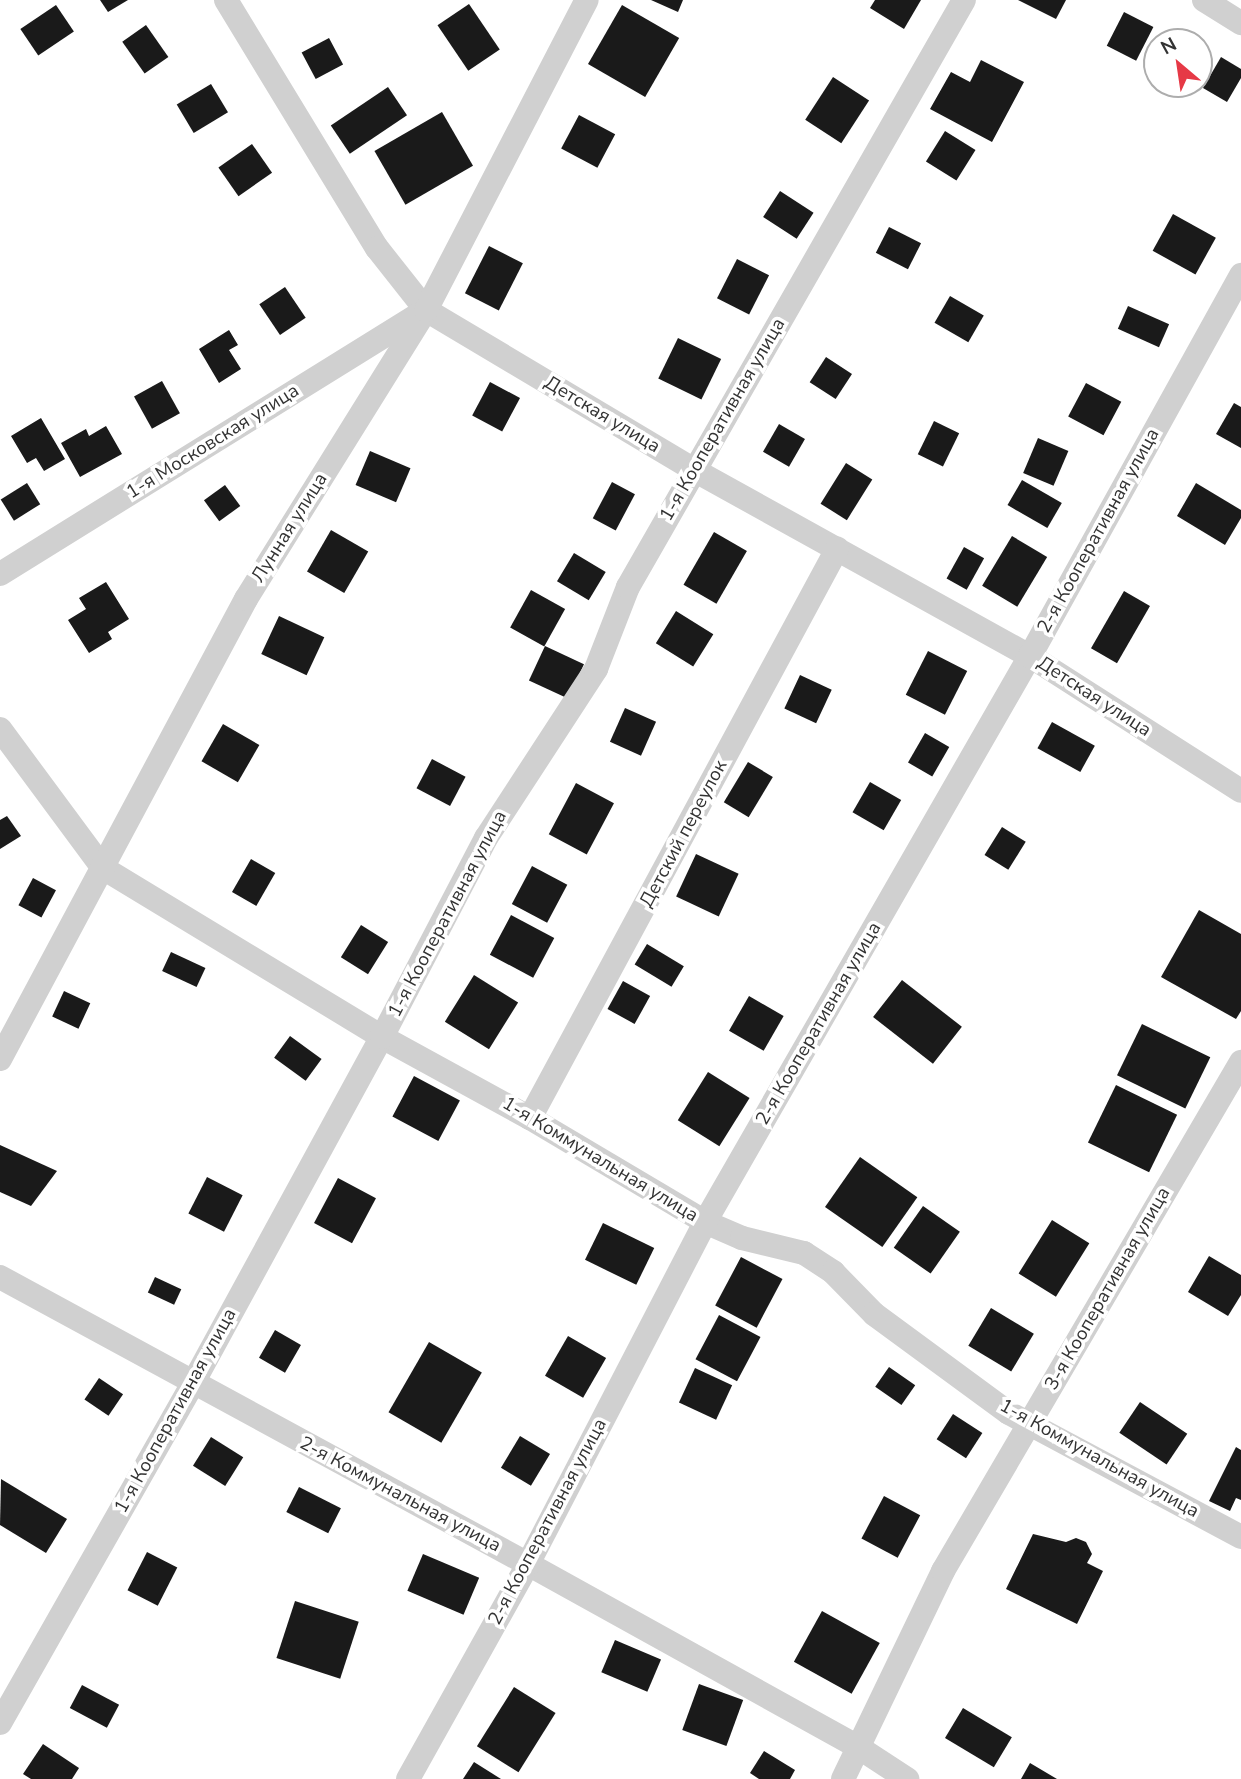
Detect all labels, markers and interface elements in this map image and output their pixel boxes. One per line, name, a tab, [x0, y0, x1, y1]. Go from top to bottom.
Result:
north arrow	[1143, 28, 1213, 98]
text: N	[1156, 32, 1181, 61]
street label: 1-я Кооперативная улица	[656, 314, 790, 526]
street label: Детская улица	[540, 372, 664, 458]
street label: 1-я Московская улица	[123, 380, 303, 504]
street label: 2-я Кооперативная улица	[1033, 425, 1165, 637]
street label: Лунная улица	[247, 469, 333, 587]
street label: Детская улица	[1033, 652, 1155, 742]
street label: Детский переулок	[636, 757, 732, 911]
street label: 1-я Кооперативная улица	[384, 807, 512, 1021]
street label: 2-я Кооперативная улица	[752, 918, 886, 1130]
street label: 1-я Коммунальная улица	[498, 1092, 702, 1228]
street label: 3-я Кооперативная улица	[1041, 1183, 1175, 1395]
street label: 1-я Кооперативная улица	[110, 1305, 242, 1517]
street label: 1-я Коммунальная улица	[995, 1395, 1203, 1523]
street label: 2-я Кооперативная улица	[484, 1415, 612, 1629]
street label: 2-я Коммунальная улица	[296, 1432, 504, 1558]

